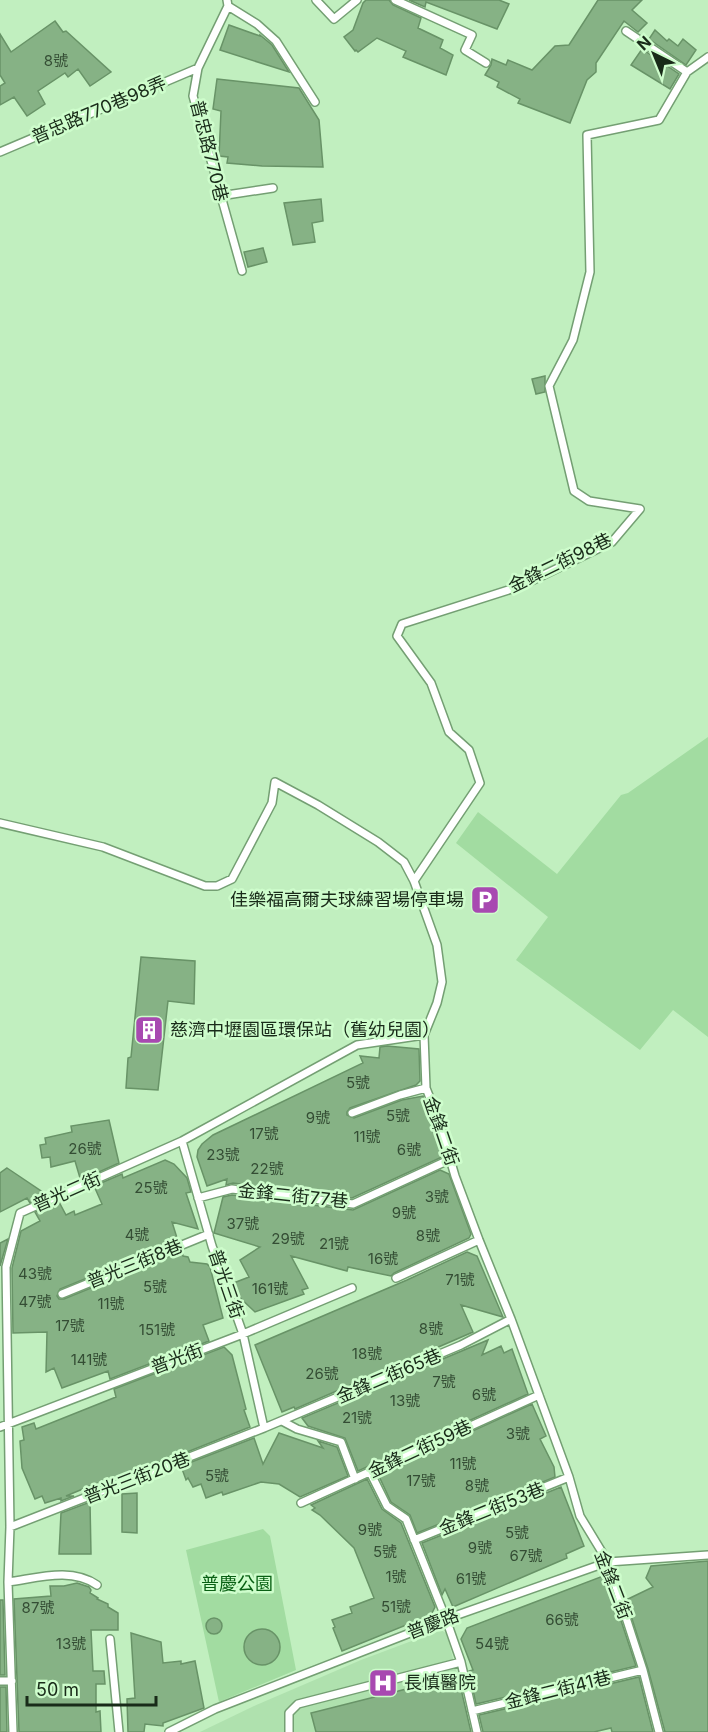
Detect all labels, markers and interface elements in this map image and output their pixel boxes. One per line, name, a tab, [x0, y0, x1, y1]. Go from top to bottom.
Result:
north arrow	[624, 24, 684, 84]
text: N	[632, 32, 655, 55]
house number: 8號	[44, 51, 68, 70]
street label: 普忠路770巷98弄	[28, 72, 169, 147]
street label: 普忠路770巷	[187, 98, 232, 204]
street label: 金鋒二街98巷	[505, 528, 615, 597]
parking icon: 佳樂福高爾夫球練習場停車場	[469, 884, 501, 916]
place label: 佳樂福高爾夫球練習場停車場	[230, 889, 464, 910]
building icon: 慈濟中壢園區環保站（舊幼兒園）	[133, 1014, 165, 1046]
place label: 慈濟中壢園區環保站（舊幼兒園）	[170, 1019, 440, 1040]
house number: 5號	[346, 1073, 370, 1092]
street label: 金鋒二街	[420, 1093, 463, 1168]
house number: 5號	[386, 1106, 410, 1125]
house number: 9號	[306, 1108, 330, 1127]
house number: 17號	[249, 1124, 279, 1143]
house number: 11號	[353, 1127, 381, 1146]
house number: 26號	[68, 1139, 102, 1158]
house number: 6號	[397, 1140, 421, 1159]
house number: 23號	[206, 1145, 240, 1164]
house number: 22號	[250, 1159, 284, 1178]
street label: 普光二街	[30, 1167, 104, 1216]
house number: 25號	[134, 1178, 168, 1197]
street label: 金鋒二街77巷	[237, 1179, 349, 1212]
house number: 3號	[425, 1187, 449, 1206]
house number: 9號	[392, 1203, 416, 1222]
house number: 37號	[227, 1214, 259, 1233]
house number: 4號	[125, 1225, 149, 1244]
house number: 8號	[416, 1226, 440, 1245]
house number: 29號	[271, 1229, 305, 1248]
house number: 21號	[319, 1234, 349, 1253]
street label: 普光三街8巷	[84, 1235, 186, 1292]
street label: 普光三街	[205, 1246, 248, 1321]
house number: 16號	[368, 1249, 398, 1268]
house number: 43號	[18, 1264, 52, 1283]
house number: 71號	[445, 1270, 475, 1289]
house number: 5號	[143, 1277, 167, 1296]
house number: 161號	[252, 1279, 288, 1298]
house number: 47號	[18, 1292, 52, 1311]
house number: 11號	[97, 1294, 125, 1313]
house number: 17號	[55, 1316, 85, 1335]
house number: 8號	[419, 1319, 443, 1338]
house number: 151號	[139, 1320, 175, 1339]
street label: 普光街	[148, 1339, 206, 1378]
street label: 金鋒二街65巷	[333, 1344, 445, 1407]
house number: 18號	[352, 1344, 382, 1363]
house number: 141號	[71, 1350, 107, 1369]
house number: 26號	[305, 1364, 339, 1383]
house number: 7號	[432, 1372, 456, 1391]
house number: 6號	[472, 1385, 496, 1404]
house number: 13號	[390, 1391, 420, 1410]
house number: 21號	[342, 1408, 372, 1427]
street label: 金鋒二街59巷	[365, 1415, 475, 1482]
house number: 3號	[506, 1424, 530, 1443]
street label: 普光三街20巷	[81, 1448, 193, 1507]
house number: 11號	[449, 1454, 477, 1473]
house number: 5號	[205, 1466, 229, 1485]
house number: 17號	[406, 1471, 436, 1490]
house number: 8號	[465, 1476, 489, 1495]
street label: 金鋒二街53巷	[436, 1478, 548, 1539]
house number: 9號	[358, 1520, 382, 1539]
house number: 5號	[505, 1523, 529, 1542]
house number: 9號	[468, 1538, 492, 1557]
house number: 5號	[373, 1542, 397, 1561]
house number: 67號	[510, 1546, 542, 1565]
street label: 金鋒二街	[591, 1547, 636, 1622]
house number: 1號	[385, 1567, 407, 1586]
house number: 61號	[456, 1569, 486, 1588]
park label: 普慶公園	[201, 1573, 273, 1594]
house number: 51號	[381, 1597, 411, 1616]
house number: 87號	[22, 1598, 54, 1617]
street label: 普慶路	[404, 1604, 462, 1643]
house number: 66號	[545, 1610, 579, 1629]
house number: 13號	[56, 1634, 86, 1653]
house number: 54號	[475, 1634, 509, 1653]
street label: 金鋒二街41巷	[503, 1666, 613, 1713]
hospital icon: 長慎醫院	[367, 1667, 399, 1699]
scale bar	[27, 1669, 156, 1707]
place label: 長慎醫院	[404, 1672, 476, 1693]
text: 50 m	[36, 1679, 79, 1700]

